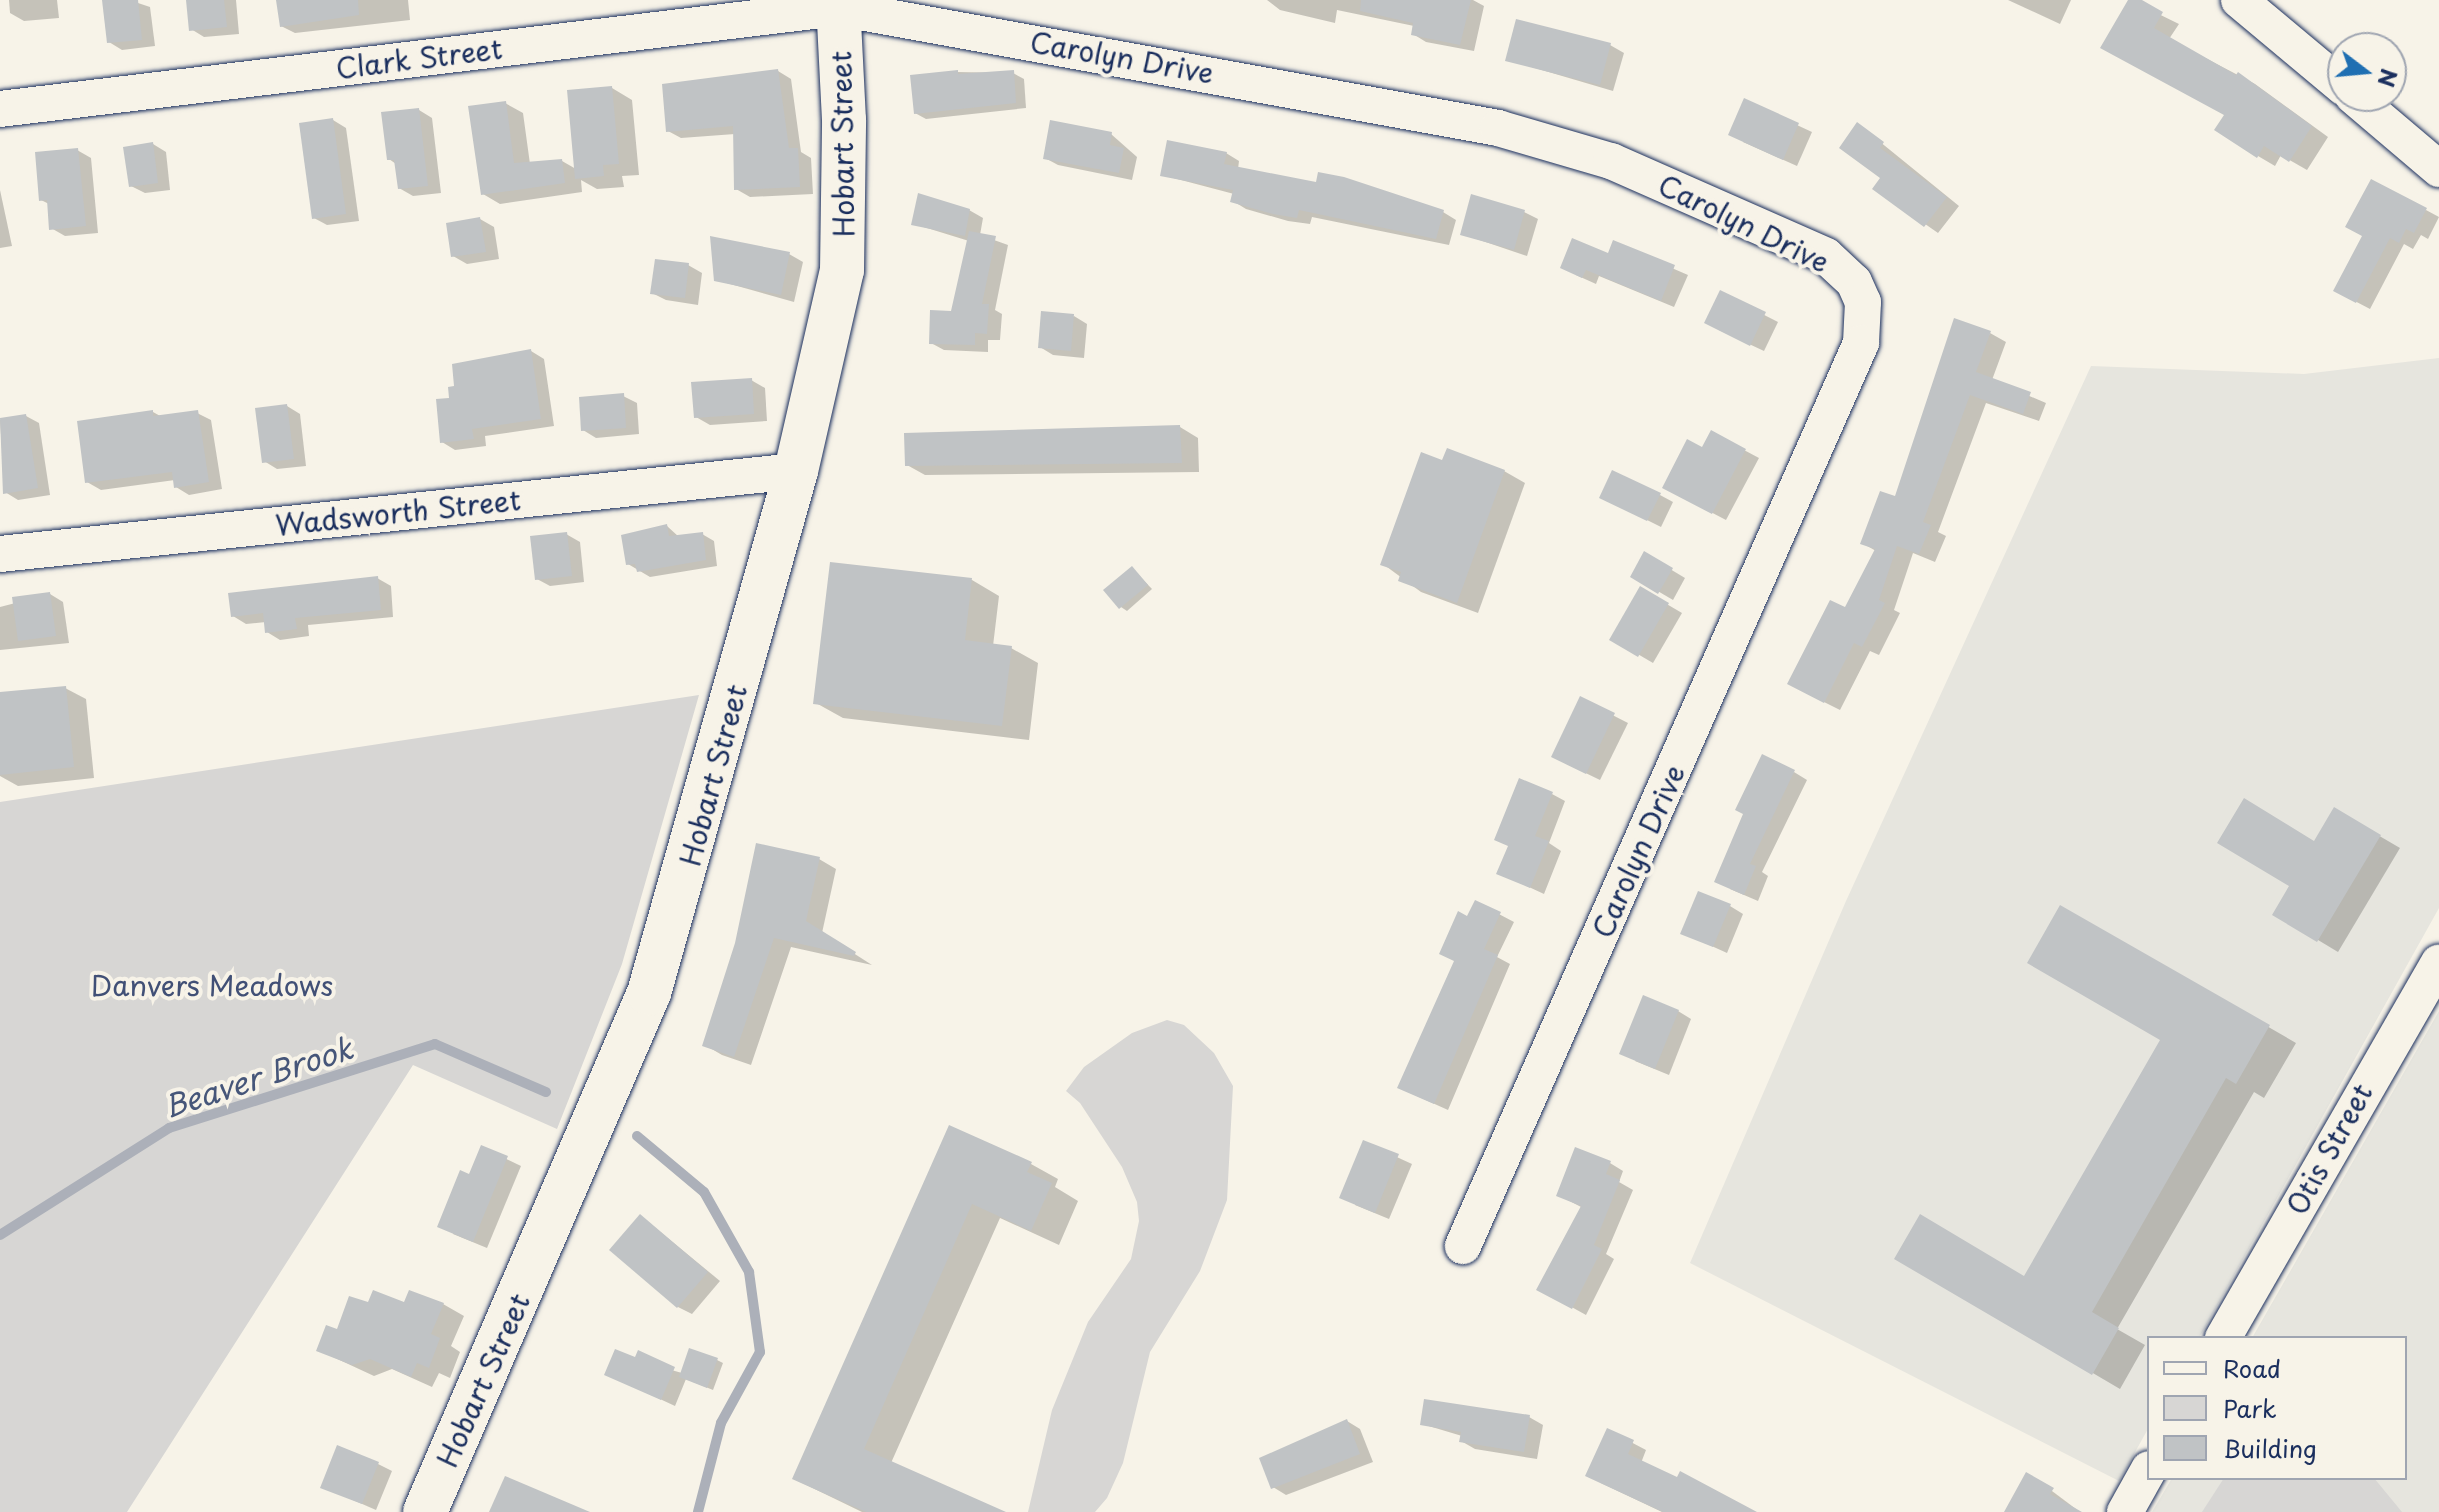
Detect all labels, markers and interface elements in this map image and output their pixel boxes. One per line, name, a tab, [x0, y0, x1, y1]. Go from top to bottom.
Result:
street label: Carolyn Drive	[1027, 24, 1217, 90]
street label: Clark Street	[334, 31, 504, 85]
north arrow	[2327, 32, 2407, 112]
street label: Hobart Street	[824, 50, 860, 238]
text: N	[2370, 65, 2407, 91]
street label: Carolyn Drive	[1653, 167, 1835, 279]
street label: Wadsworth Street	[273, 482, 523, 542]
street label: Hobart Street	[673, 680, 753, 870]
street label: Carolyn Drive	[1585, 759, 1691, 943]
park label: Danvers Meadows	[90, 968, 334, 1002]
water label: Beaver Brook	[159, 1030, 357, 1124]
street label: Otis Street	[2279, 1077, 2379, 1221]
street label: Hobart Street	[430, 1288, 536, 1472]
legend	[2147, 1336, 2407, 1480]
text: Road	[2223, 1350, 2281, 1386]
text: Park	[2223, 1390, 2277, 1426]
text: Building	[2223, 1430, 2317, 1466]

